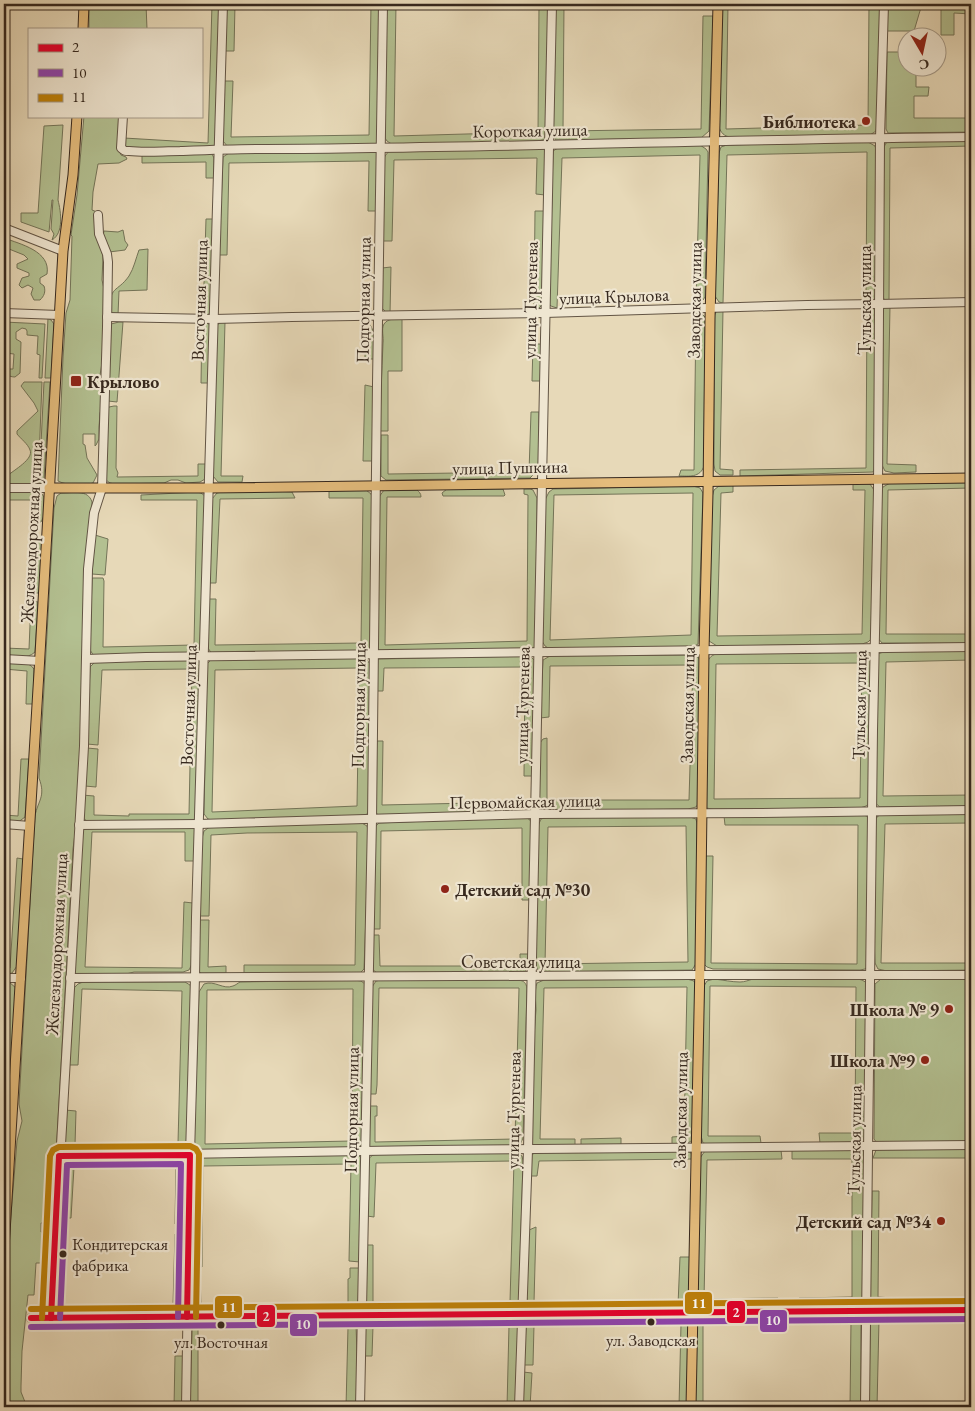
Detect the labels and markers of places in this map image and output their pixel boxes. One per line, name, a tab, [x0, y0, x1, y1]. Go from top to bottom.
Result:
place label: Библиотека	[763, 110, 856, 133]
marker: Библиотека	[860, 115, 872, 127]
place label: Крылово	[87, 370, 159, 393]
marker: Крылово	[69, 374, 83, 388]
place label: Детский сад №30	[455, 878, 591, 901]
marker: Детский сад №30	[439, 883, 451, 895]
place label: Школа № 9	[850, 998, 939, 1021]
marker: Школа № 9	[943, 1003, 955, 1015]
place label: Школа №9	[830, 1049, 915, 1072]
marker: Школа №9	[919, 1054, 931, 1066]
place label: Детский сад №34	[796, 1210, 931, 1233]
marker: Детский сад №34	[935, 1215, 947, 1227]
place label: Кондитерская фабрика	[72, 1233, 169, 1276]
marker: Кондитерская фабрика	[58, 1249, 68, 1259]
marker: ул. Заводская	[646, 1317, 656, 1327]
marker: ул. Восточная	[216, 1320, 226, 1330]
place label: ул. Заводская	[606, 1329, 696, 1351]
place label: ул. Восточная	[174, 1331, 268, 1353]

